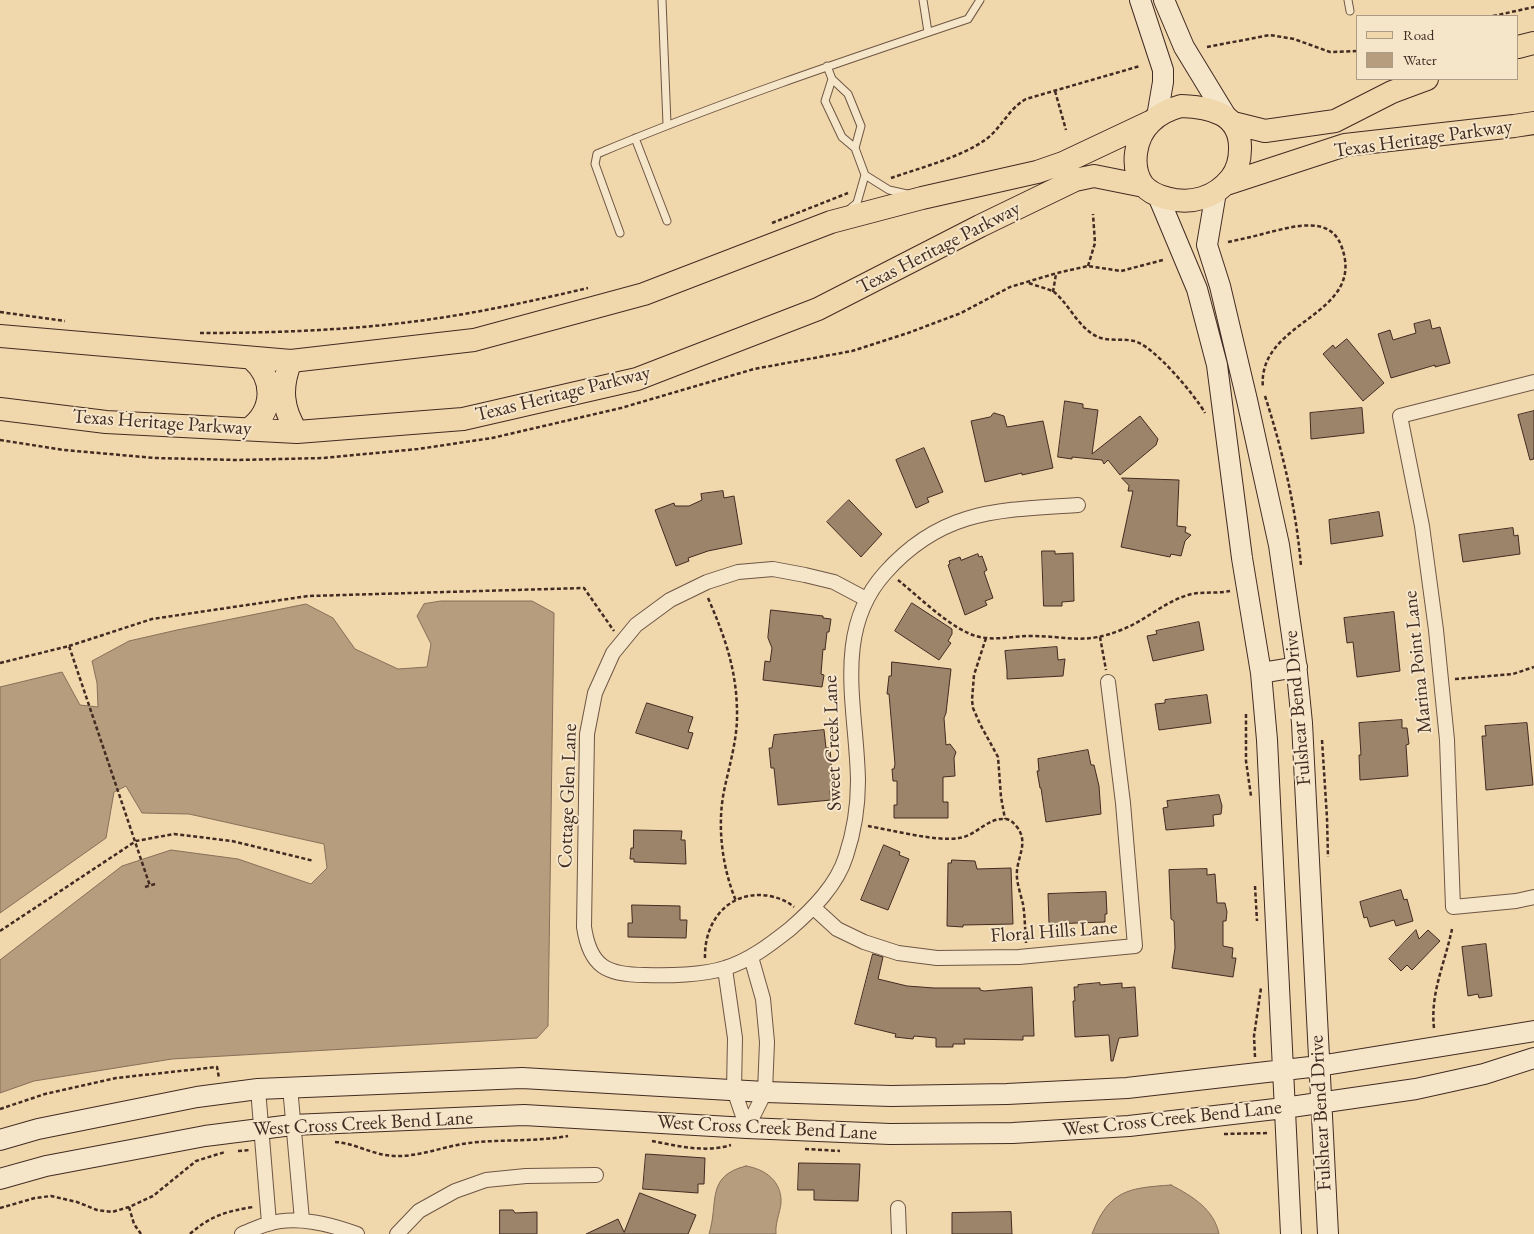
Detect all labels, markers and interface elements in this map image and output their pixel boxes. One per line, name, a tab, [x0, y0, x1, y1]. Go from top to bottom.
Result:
legend	[1356, 15, 1519, 80]
text: Road	[1403, 25, 1434, 44]
text: Water	[1403, 50, 1437, 69]
street label: Texas Heritage Parkway	[1332, 115, 1514, 163]
street label: Texas Heritage Parkway	[853, 196, 1025, 300]
street label: Texas Heritage Parkway	[473, 361, 653, 427]
street label: Texas Heritage Parkway	[71, 405, 253, 441]
street label: Marina Point Lane	[1399, 589, 1437, 735]
street label: Fulshear Bend Drive	[1279, 629, 1317, 787]
street label: Sweet Creek Lane	[819, 675, 847, 811]
street label: Cottage Glen Lane	[553, 723, 583, 869]
street label: Floral Hills Lane	[990, 916, 1118, 948]
street label: Fulshear Bend Drive	[1305, 1035, 1337, 1191]
street label: West Cross Creek Bend Lane	[1061, 1096, 1283, 1142]
street label: West Cross Creek Bend Lane	[252, 1106, 474, 1142]
street label: West Cross Creek Bend Lane	[656, 1110, 878, 1146]

